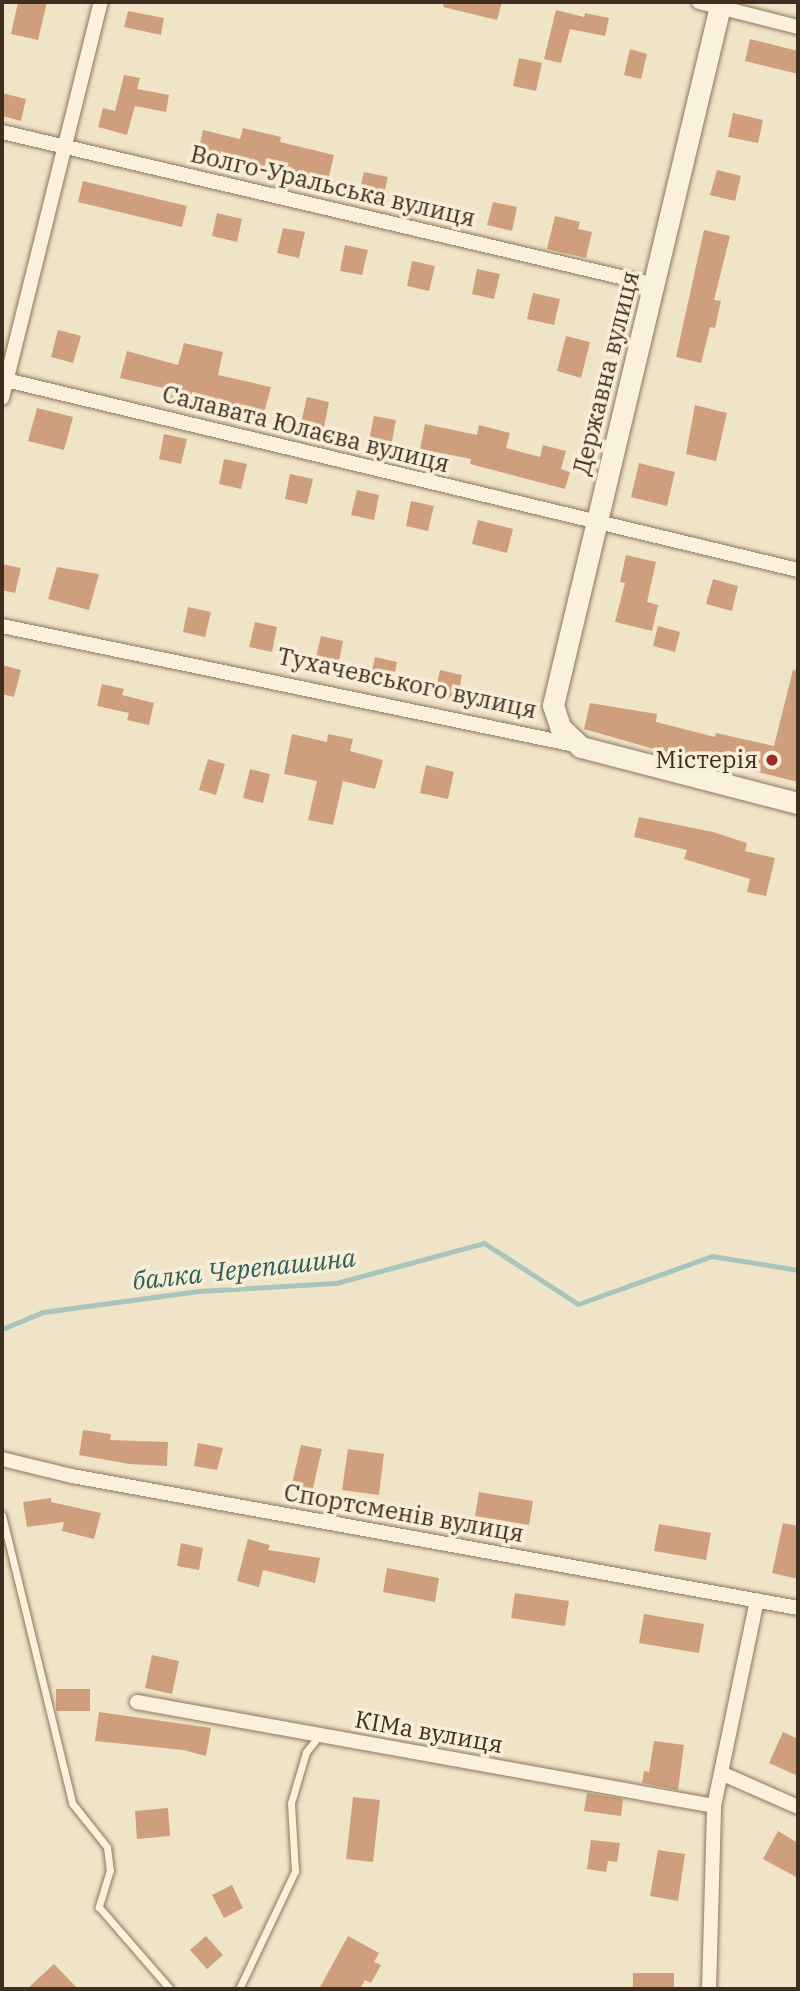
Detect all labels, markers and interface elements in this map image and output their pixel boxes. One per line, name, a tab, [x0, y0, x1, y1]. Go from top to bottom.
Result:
street label: Волго-Уральська вулиця	[188, 139, 478, 233]
street label: Державна вулиця	[567, 268, 645, 478]
street label: Салавата Юлаєва вулиця	[159, 379, 453, 479]
street label: Тухачевського вулиця	[275, 641, 539, 725]
place label: Містерія	[656, 746, 758, 774]
marker: Містерія	[764, 752, 780, 768]
water label: балка Черепашина	[131, 1242, 357, 1296]
street label: Спортсменів вулиця	[282, 1478, 526, 1548]
street label: КІМа вулиця	[353, 1705, 505, 1759]

